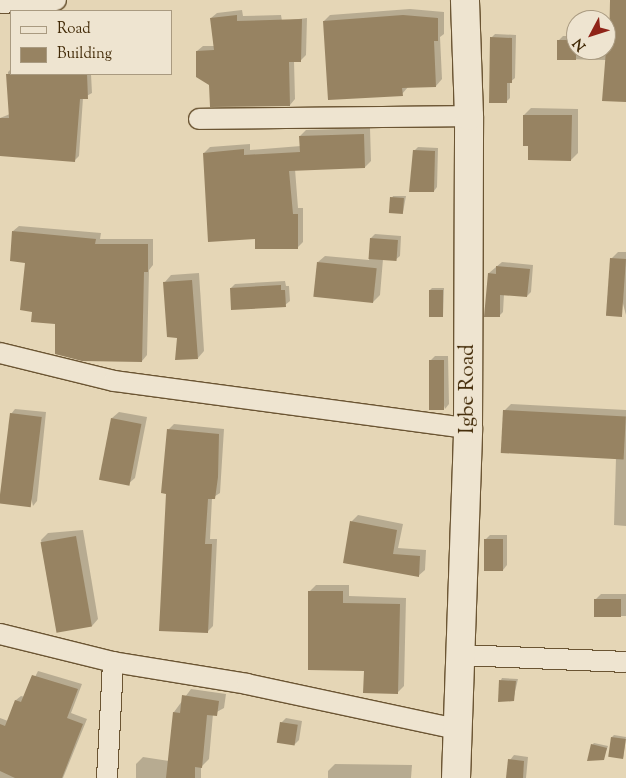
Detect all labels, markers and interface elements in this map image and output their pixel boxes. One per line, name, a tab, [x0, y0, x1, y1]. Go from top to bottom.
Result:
legend	[10, 10, 172, 75]
north arrow	[566, 10, 616, 60]
text: Road	[57, 19, 91, 40]
text: N	[569, 33, 592, 55]
text: Building	[57, 44, 112, 65]
street label: Igbe Road	[455, 344, 481, 434]

